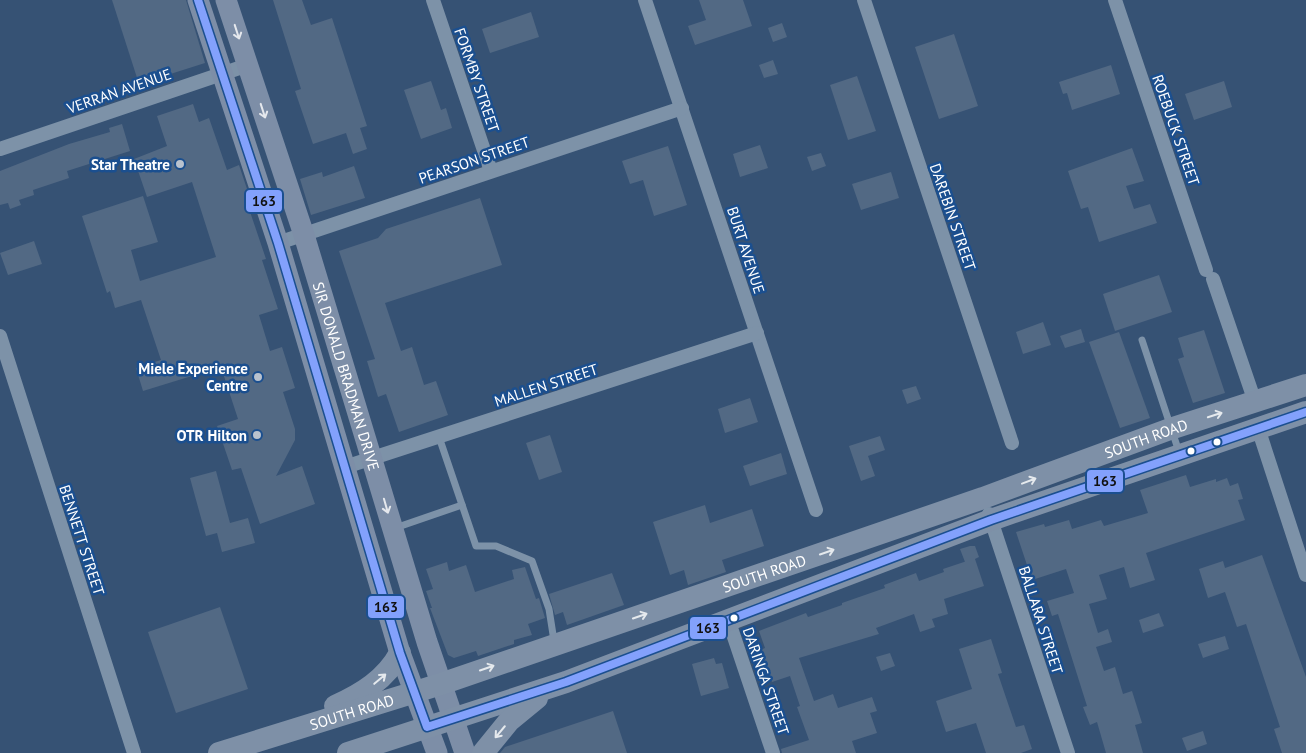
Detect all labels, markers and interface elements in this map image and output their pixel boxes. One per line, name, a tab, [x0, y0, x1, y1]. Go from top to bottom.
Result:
one-way arrow	[233, 24, 242, 40]
street label: FORMBY STREET	[450, 25, 504, 135]
street label: VERRAN AVENUE	[63, 64, 174, 118]
street label: ROEBUCK STREET	[1148, 72, 1204, 189]
one-way arrow	[259, 103, 268, 118]
street label: PEARSON STREET	[416, 132, 533, 188]
place label: Star Theatre	[91, 155, 170, 174]
marker: Star Theatre	[174, 158, 186, 170]
street label: DAREBIN STREET	[926, 161, 980, 274]
line badge: 163	[245, 189, 283, 213]
text: 163	[252, 192, 276, 210]
street label: BURT AVENUE	[723, 204, 769, 296]
street label: SIR DONALD BRADMAN DRIVE	[309, 279, 384, 473]
place label: Miele Experience Centre	[138, 359, 248, 395]
street label: MALLEN STREET	[492, 359, 601, 411]
marker: Miele Experience Centre	[252, 371, 264, 383]
one-way arrow	[1207, 410, 1222, 419]
street label: SOUTH ROAD	[1102, 414, 1190, 462]
place label: OTR Hilton	[177, 426, 247, 445]
marker: OTR Hilton	[251, 429, 263, 441]
unlabelled marker	[1212, 437, 1222, 447]
unlabelled marker	[1186, 446, 1196, 456]
line badge: 163	[1086, 469, 1124, 493]
text: 163	[1093, 472, 1117, 490]
one-way arrow	[1021, 475, 1036, 485]
street label: BENNETT STREET	[55, 482, 109, 598]
one-way arrow	[381, 498, 391, 514]
one-way arrow	[819, 546, 835, 556]
street label: SOUTH ROAD	[720, 550, 808, 596]
street label: BALLARA STREET	[1015, 564, 1068, 677]
line badge: 163	[367, 595, 405, 619]
text: 163	[374, 598, 398, 616]
one-way arrow	[632, 610, 648, 620]
unlabelled marker	[729, 613, 739, 623]
line badge: 163	[689, 616, 727, 640]
text: 163	[696, 619, 720, 637]
street label: DARINGA STREET	[739, 625, 794, 738]
one-way arrow	[478, 663, 494, 673]
one-way arrow	[373, 673, 386, 684]
street label: SOUTH ROAD	[307, 690, 396, 734]
one-way arrow	[494, 725, 505, 738]

